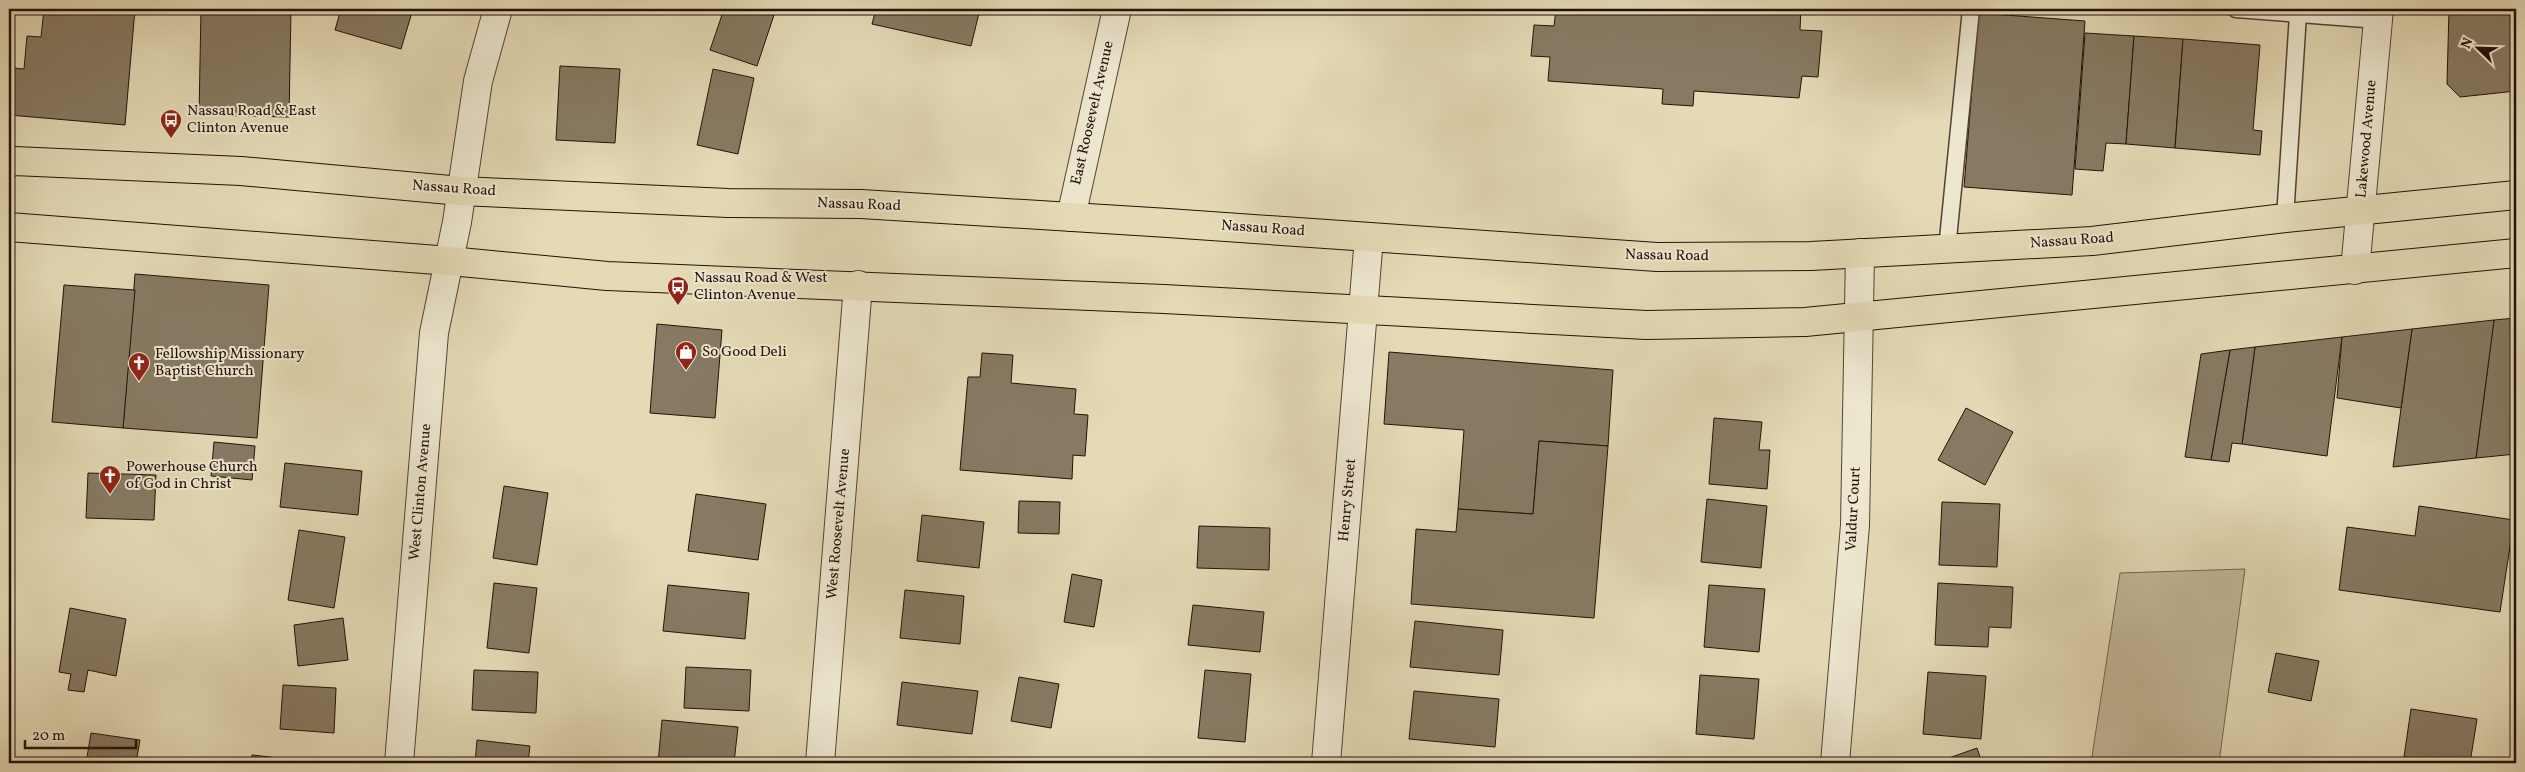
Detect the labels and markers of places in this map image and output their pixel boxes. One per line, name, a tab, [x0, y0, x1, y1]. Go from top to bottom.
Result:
place label: Nassau Road & East Clinton Avenue	[187, 101, 317, 139]
bus stop icon: Nassau Road & East Clinton Avenue	[159, 108, 183, 139]
place label: Nassau Road & West Clinton Avenue	[694, 268, 828, 306]
bus stop icon: Nassau Road & West Clinton Avenue	[666, 275, 690, 306]
shop icon: So Good Deli	[674, 340, 698, 371]
place label: So Good Deli	[702, 342, 787, 363]
place label: Fellowship Missionary Baptist Church	[155, 344, 304, 382]
church icon: Fellowship Missionary Baptist Church	[127, 351, 151, 382]
place label: Powerhouse Church of God in Christ	[126, 457, 258, 495]
church icon: Powerhouse Church of God in Christ	[98, 464, 122, 495]

